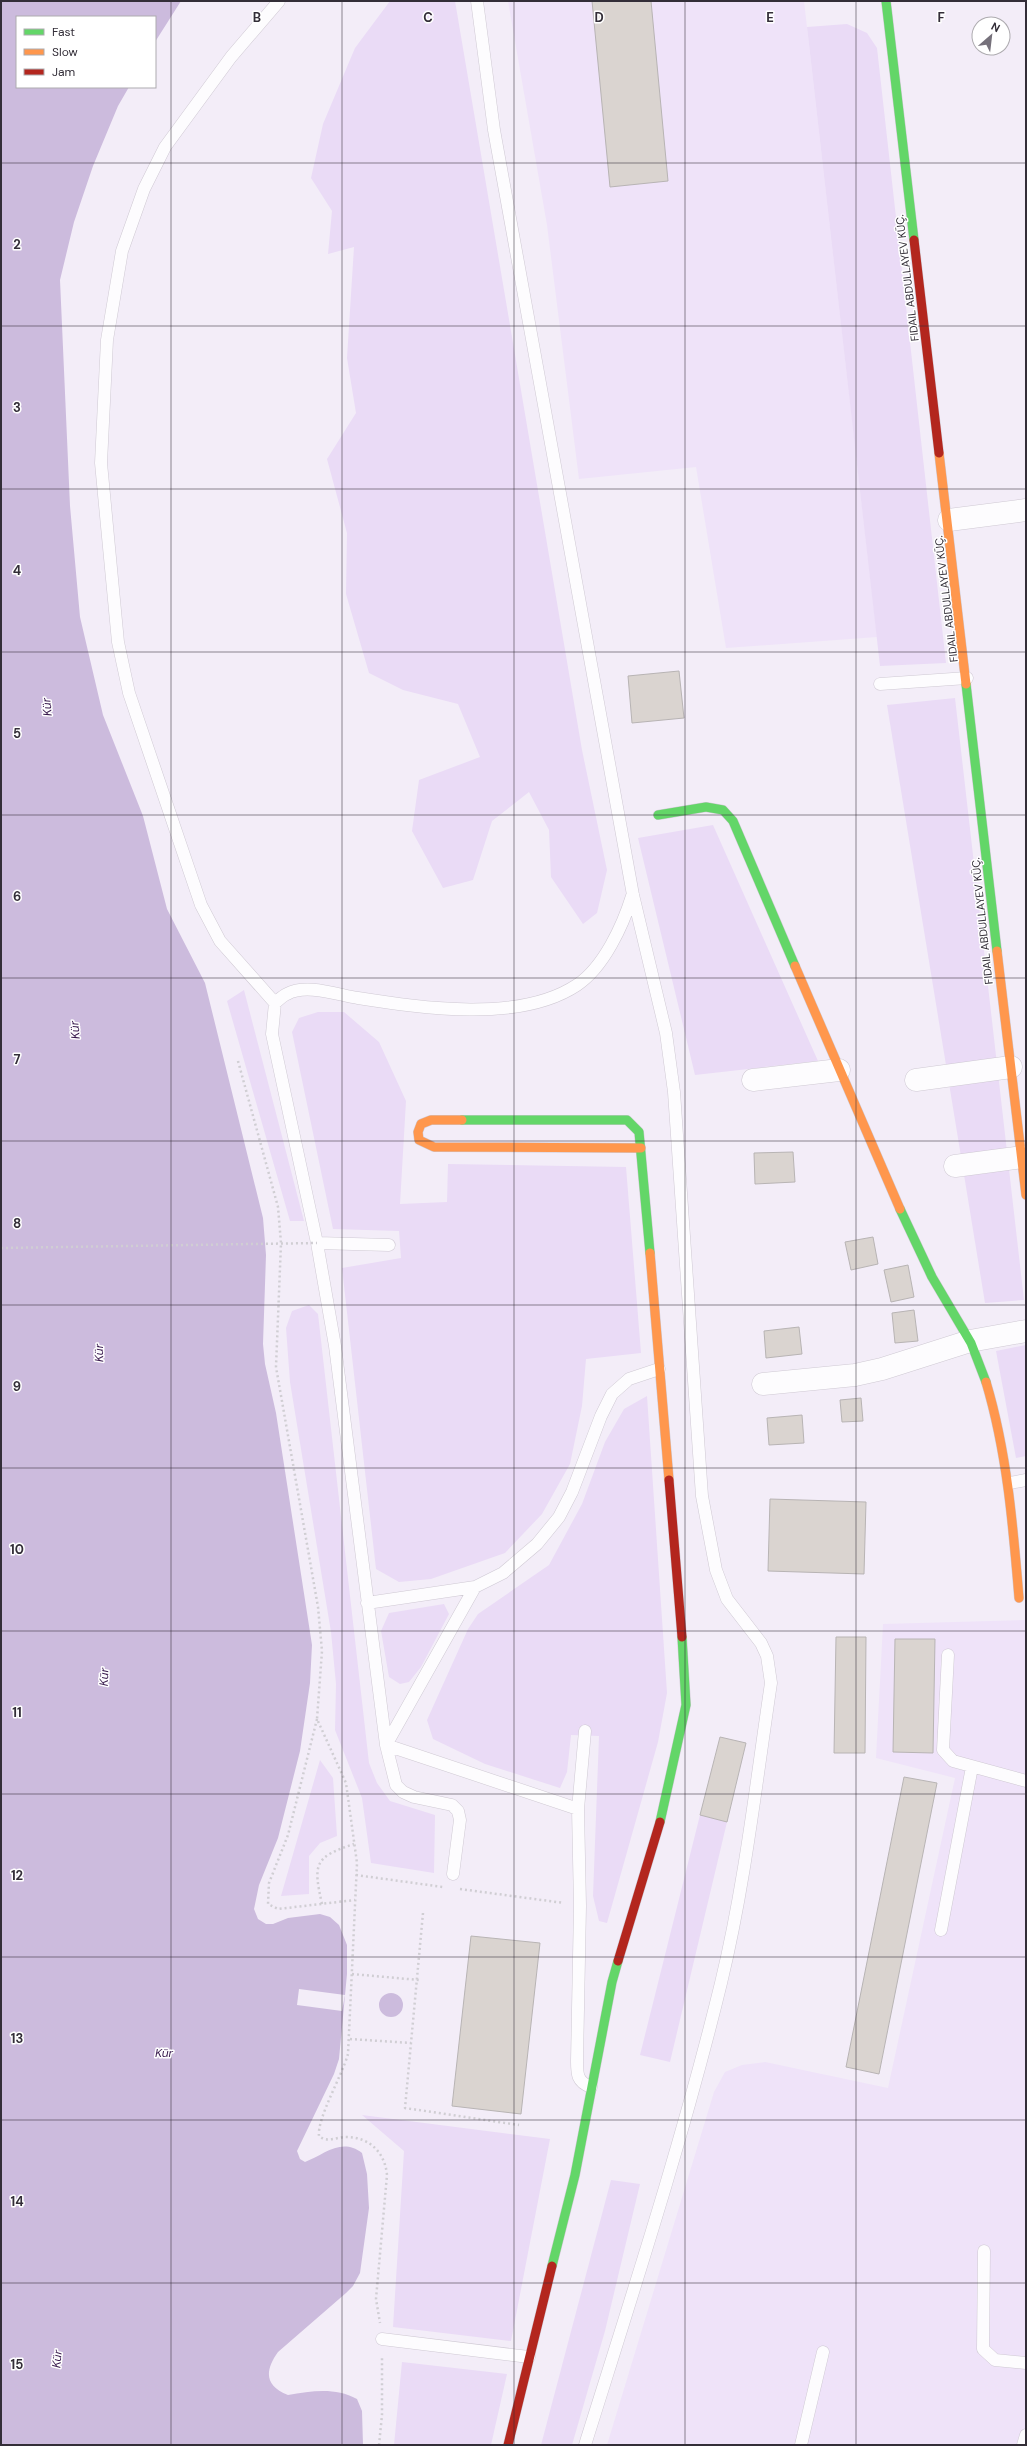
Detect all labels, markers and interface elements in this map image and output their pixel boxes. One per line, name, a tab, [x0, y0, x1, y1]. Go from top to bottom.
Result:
text: B	[253, 9, 261, 26]
text: C	[423, 9, 433, 26]
text: D	[594, 9, 604, 26]
text: E	[766, 9, 774, 26]
text: F	[937, 9, 945, 26]
legend	[16, 16, 156, 88]
north arrow	[971, 16, 1011, 56]
text: N	[989, 19, 1003, 35]
text: Fast	[52, 24, 75, 40]
text: Slow	[52, 44, 78, 60]
text: Jam	[52, 64, 75, 80]
street label: FIDAIL ABDULLAYEV KÜÇ.	[892, 214, 922, 342]
text: 2	[13, 236, 21, 253]
text: 3	[13, 399, 21, 416]
street label: FIDAIL ABDULLAYEV KÜÇ.	[931, 535, 961, 663]
text: 4	[13, 562, 21, 579]
water label: Kür	[38, 697, 56, 717]
text: 5	[13, 725, 21, 742]
street label: FIDAIL ABDULLAYEV KÜÇ.	[968, 857, 996, 985]
text: 6	[13, 888, 21, 905]
water label: Kür	[66, 1020, 84, 1040]
text: 7	[14, 1051, 21, 1068]
text: 8	[13, 1215, 21, 1232]
water label: Kür	[91, 1343, 107, 1362]
text: 9	[13, 1378, 21, 1395]
text: 10	[10, 1541, 24, 1558]
water label: Kür	[96, 1667, 112, 1686]
text: 11	[12, 1704, 22, 1721]
text: 12	[11, 1867, 23, 1884]
text: 13	[11, 2030, 23, 2047]
water label: Kür	[155, 2045, 174, 2061]
text: 14	[10, 2193, 24, 2210]
water label: Kür	[48, 2349, 66, 2369]
text: 15	[11, 2356, 23, 2373]

